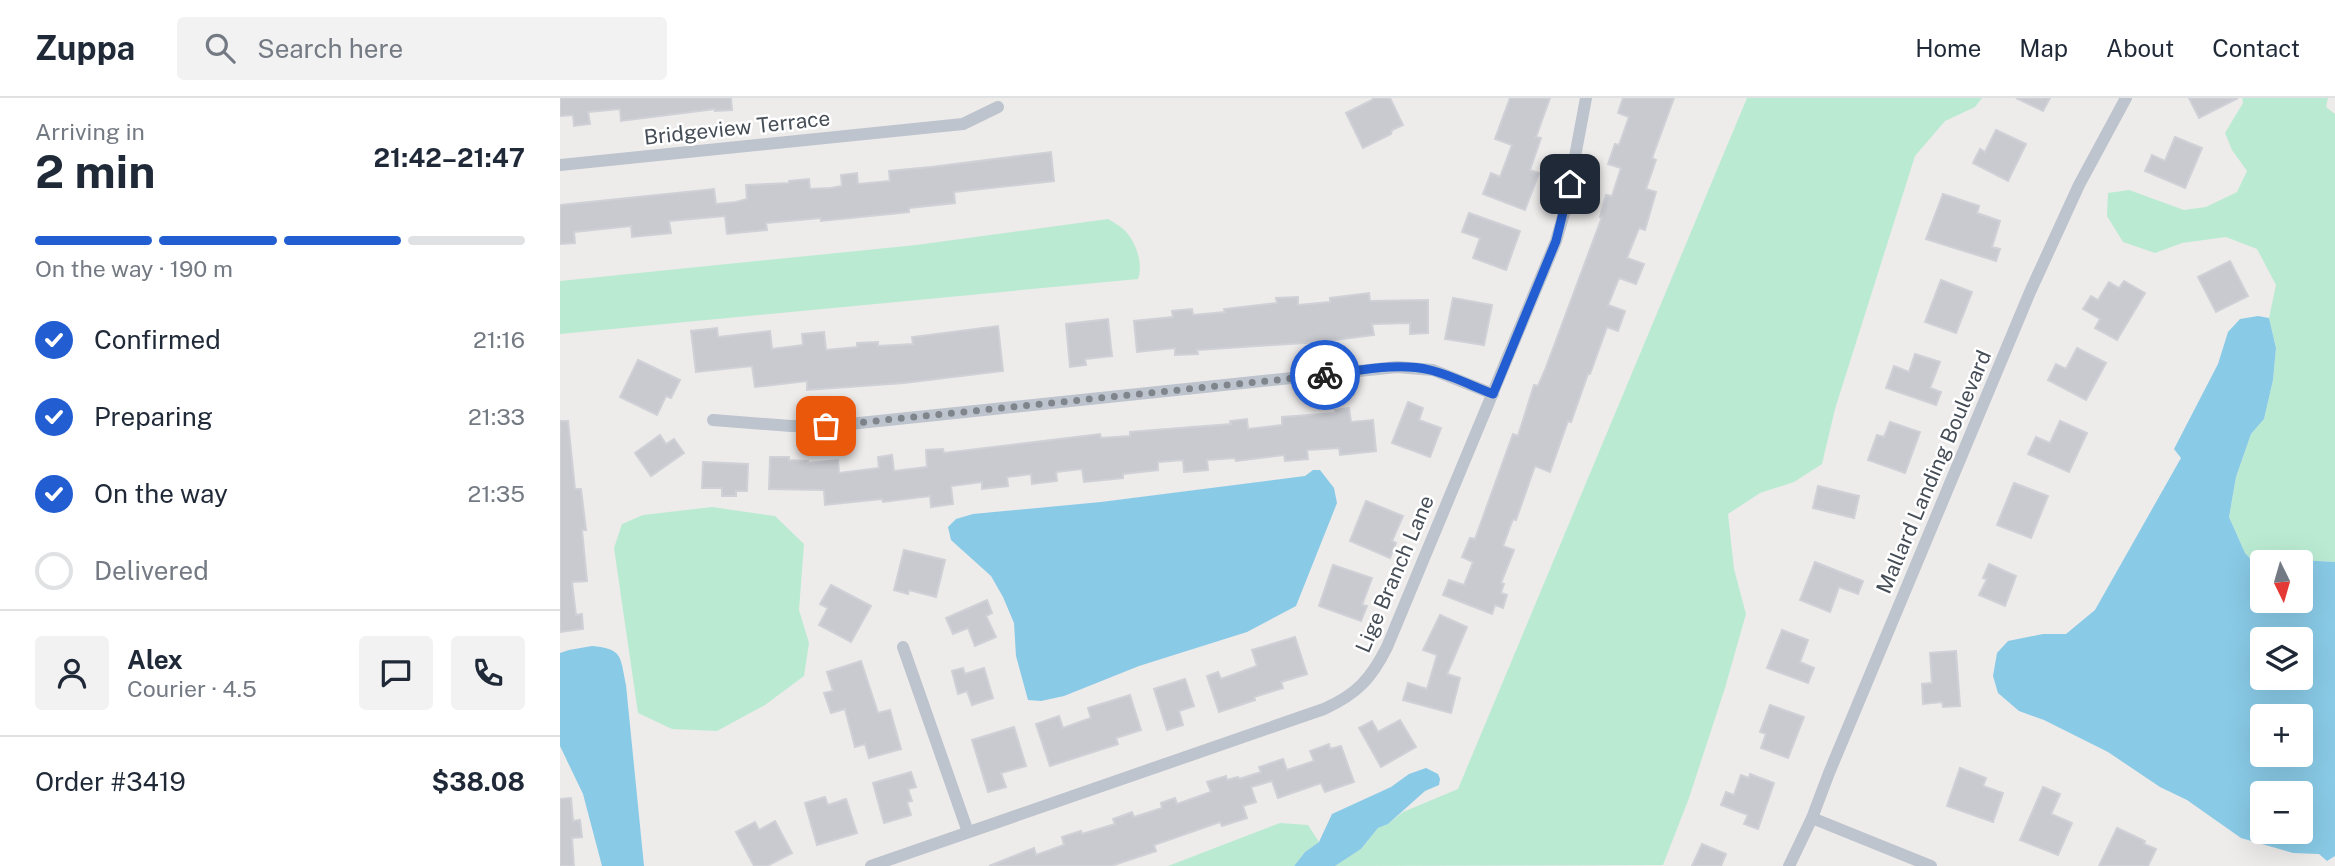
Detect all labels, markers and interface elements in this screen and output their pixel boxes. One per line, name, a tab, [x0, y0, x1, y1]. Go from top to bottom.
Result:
search box	[177, 17, 667, 80]
text: Zuppa	[35, 29, 135, 67]
icon: search	[201, 29, 239, 67]
text: Search here	[257, 33, 403, 64]
text: Home	[1915, 34, 1981, 62]
text: Map	[2019, 34, 2068, 62]
text: About	[2106, 34, 2174, 62]
text: Contact	[2212, 34, 2300, 62]
street label: Bridgeview Terrace	[643, 105, 831, 150]
text: Arriving in	[35, 118, 145, 145]
text: 21:42–21:47	[374, 142, 525, 173]
text: 2 min	[35, 144, 155, 198]
pin	[1540, 154, 1600, 214]
icon: home	[1551, 165, 1589, 203]
text: On the way · 190 m	[35, 255, 233, 282]
icon: check	[35, 321, 73, 359]
text: Confirmed	[94, 324, 221, 355]
text: 21:16	[473, 326, 525, 353]
courier	[1290, 340, 1360, 410]
street label: Mallard Landing Boulevard	[1871, 346, 1996, 597]
icon: bike	[1306, 356, 1344, 394]
pin	[796, 396, 856, 456]
icon: check	[35, 398, 73, 436]
text: Preparing	[94, 401, 213, 432]
text: 21:33	[468, 403, 525, 430]
icon: bag	[807, 407, 845, 445]
icon: check	[35, 475, 73, 513]
text: On the way	[94, 478, 228, 509]
text: 21:35	[468, 480, 525, 507]
street label: Lige Branch Lane	[1350, 491, 1439, 656]
north arrow	[2250, 550, 2314, 612]
map controls	[2250, 550, 2313, 844]
text: Delivered	[94, 555, 209, 586]
button: layers	[2250, 627, 2313, 690]
button: person	[35, 636, 109, 710]
button: chat	[359, 636, 433, 710]
button: phone	[451, 636, 525, 710]
text: Alex	[127, 644, 183, 675]
text: Courier · 4.5	[127, 675, 257, 702]
button: +	[2250, 704, 2313, 767]
text: Order #3419	[35, 766, 186, 797]
text: $38.08	[432, 766, 525, 797]
button: −	[2250, 781, 2313, 844]

